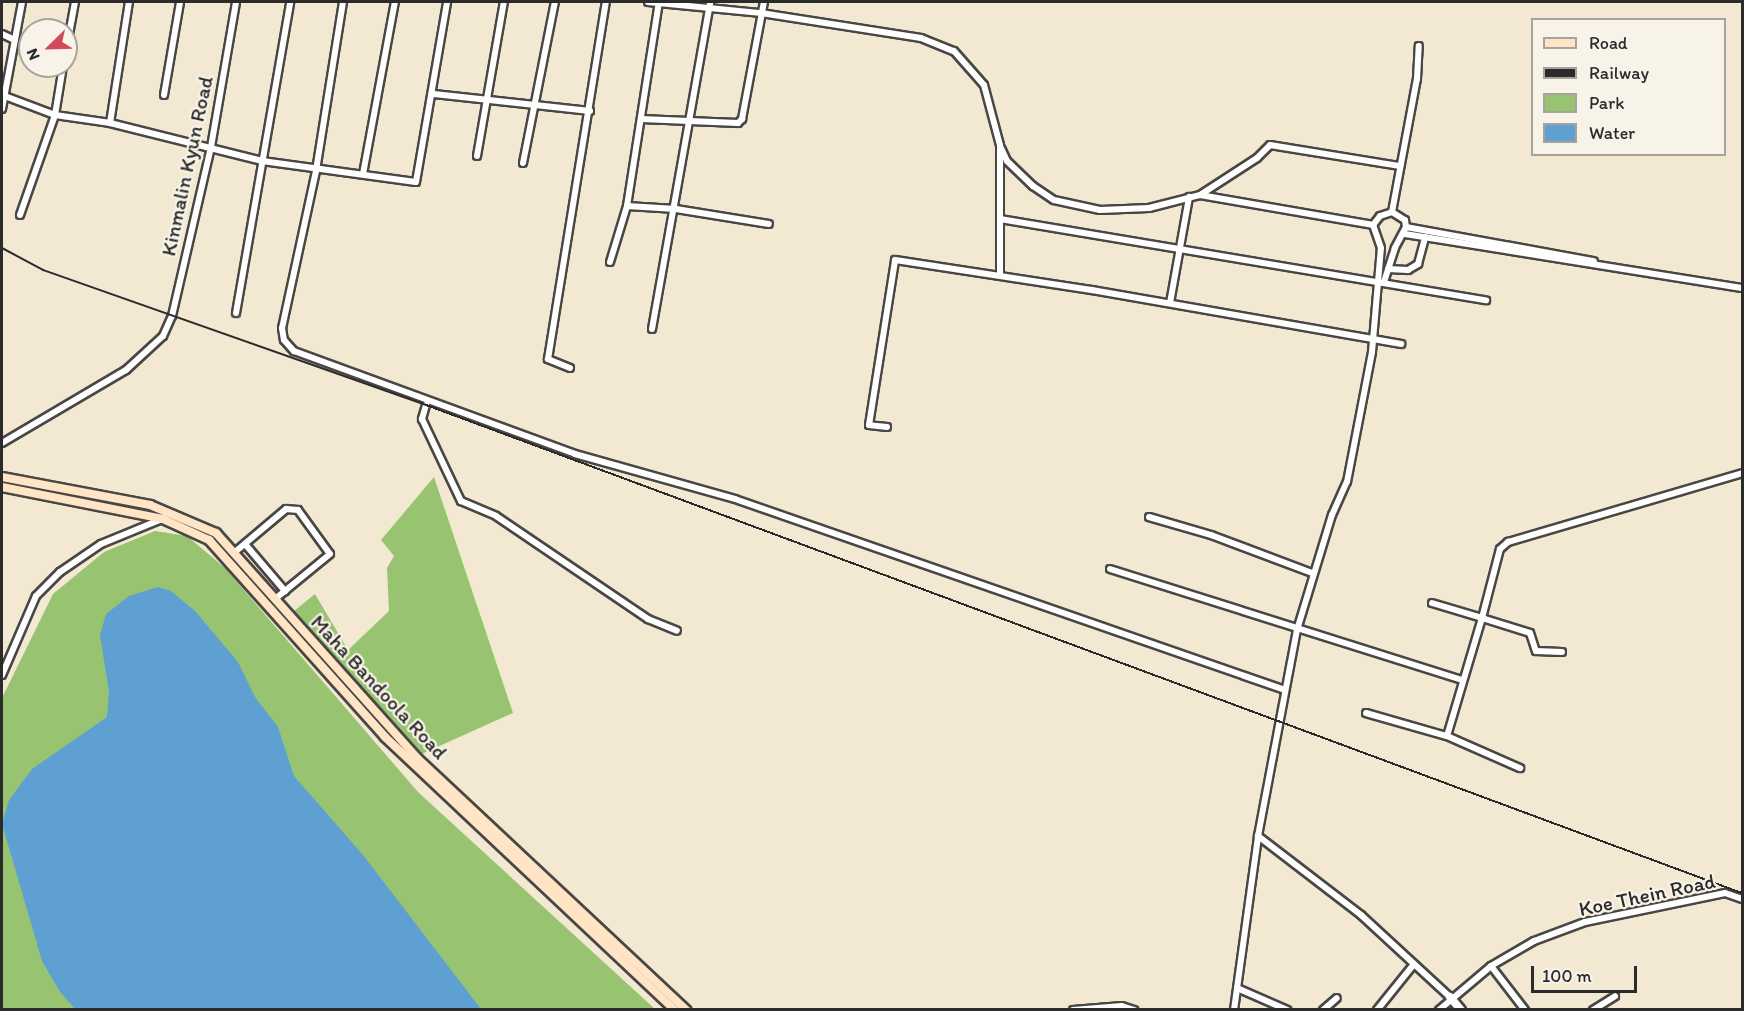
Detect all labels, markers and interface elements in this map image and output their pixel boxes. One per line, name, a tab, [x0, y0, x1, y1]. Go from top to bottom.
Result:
north arrow	[18, 18, 78, 78]
legend	[1531, 18, 1726, 156]
text: Road	[1589, 32, 1628, 54]
text: N	[22, 46, 44, 63]
text: Railway	[1589, 62, 1649, 84]
street label: Kinmalin Kyun Road	[156, 75, 218, 257]
text: Park	[1589, 92, 1624, 114]
text: Water	[1589, 122, 1635, 144]
street label: Maha Bandoola Road	[305, 609, 453, 765]
street label: Koe Thein Road	[1577, 868, 1717, 922]
scale bar	[1534, 954, 1640, 992]
text: 100 m	[1542, 965, 1592, 987]

